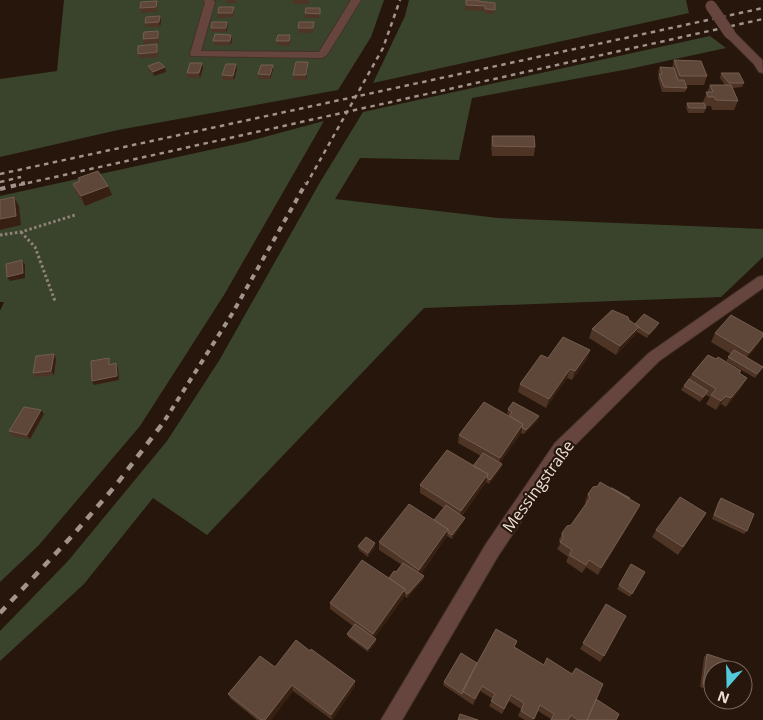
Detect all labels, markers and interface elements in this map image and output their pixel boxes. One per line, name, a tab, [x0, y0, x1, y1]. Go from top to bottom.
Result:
street label: Messingstraße	[497, 435, 579, 537]
north arrow	[703, 660, 753, 710]
text: N	[715, 687, 732, 709]

